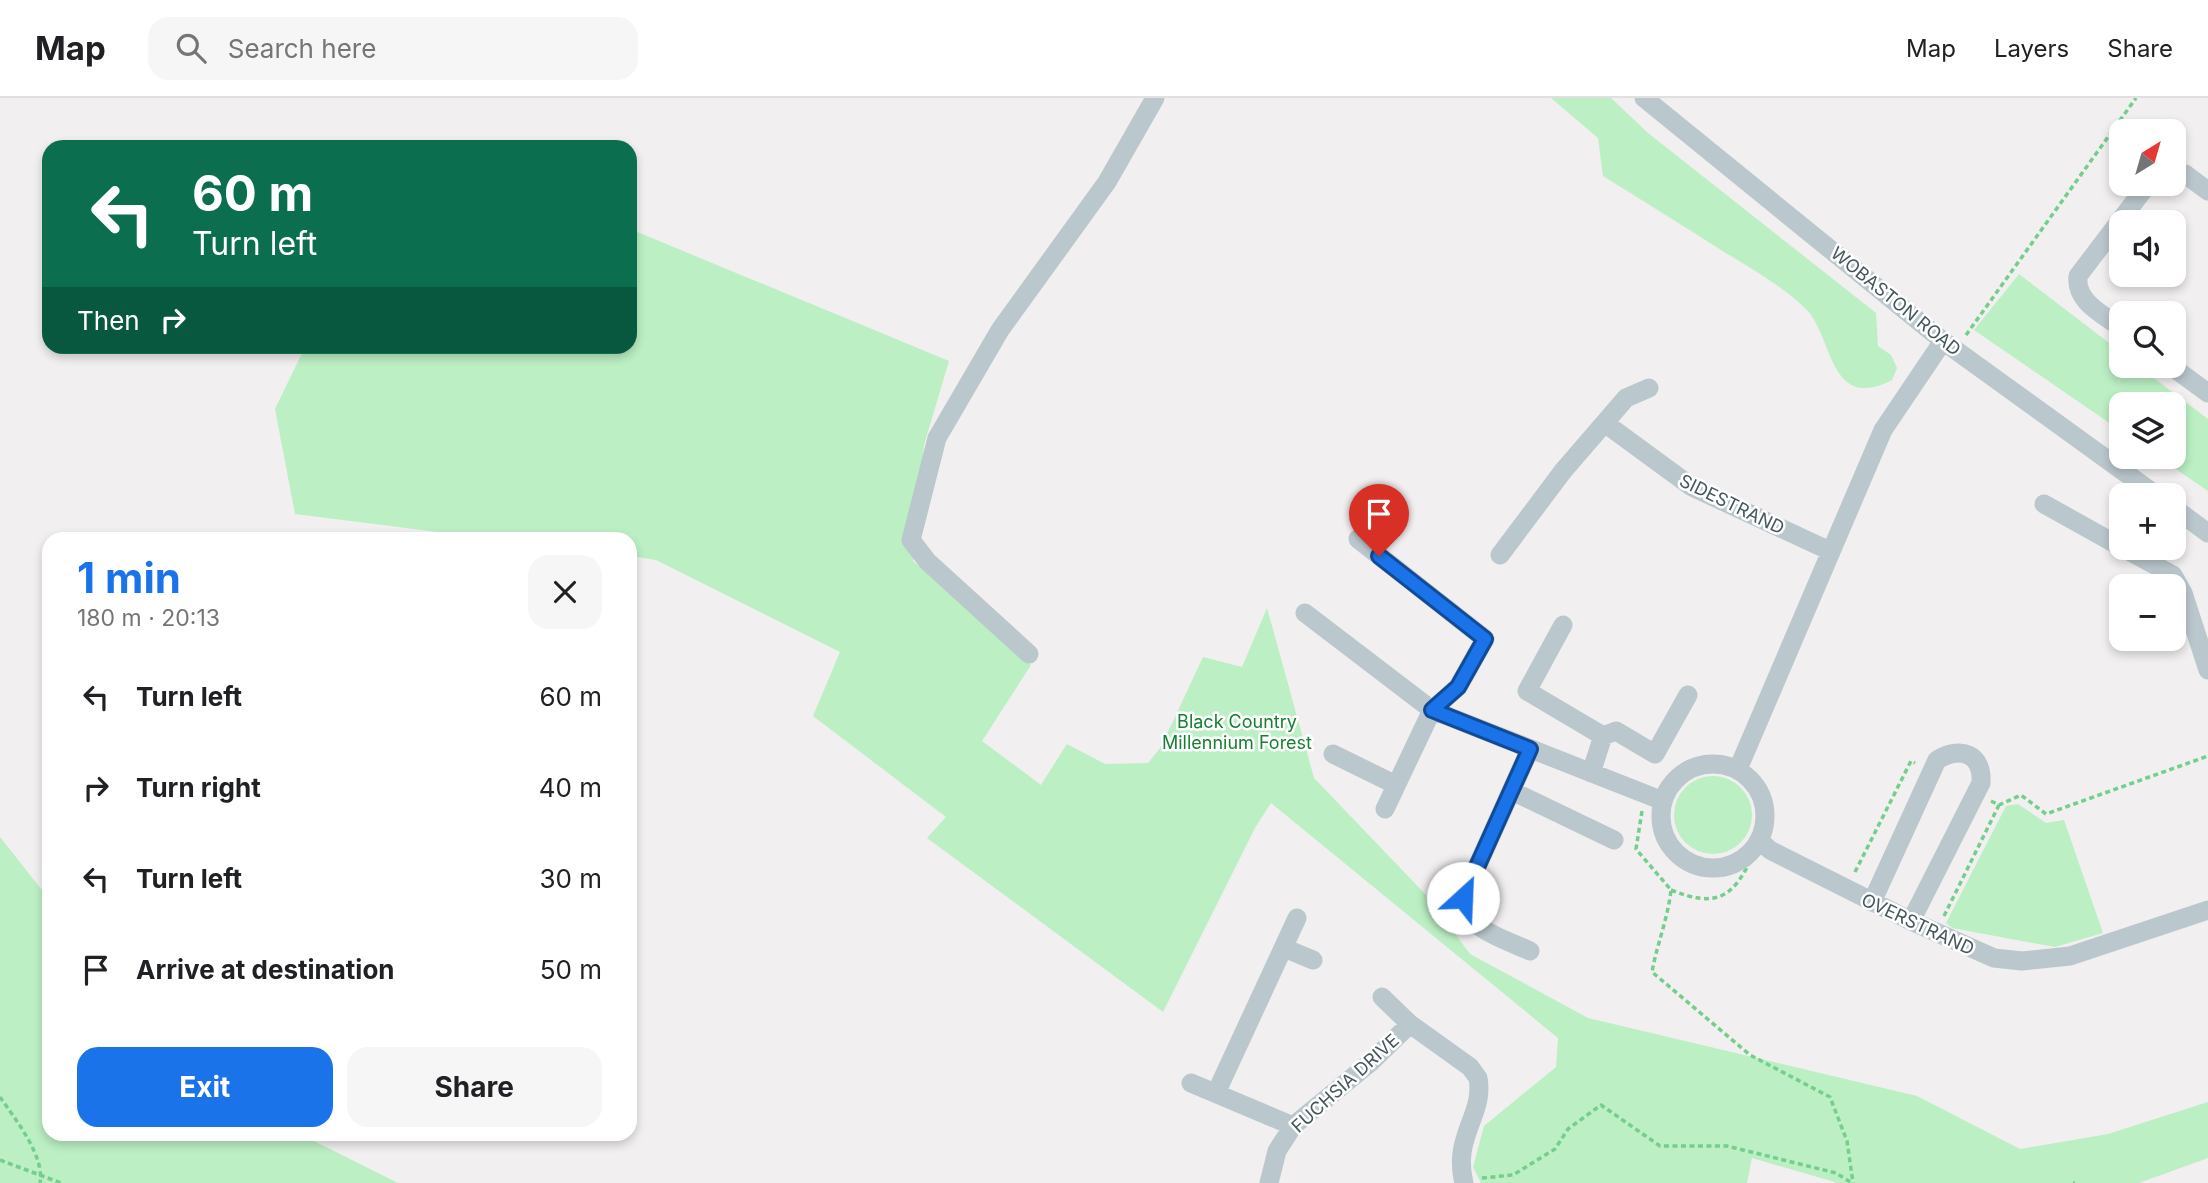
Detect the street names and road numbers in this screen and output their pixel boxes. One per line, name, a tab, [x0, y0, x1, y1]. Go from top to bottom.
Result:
street label: WOBASTON ROAD	[1827, 242, 1965, 360]
street label: SIDESTRAND	[1676, 470, 1788, 538]
street label: OVERSTRAND	[1858, 889, 1978, 959]
street label: FUCHSIA DRIVE	[1287, 1029, 1403, 1137]

